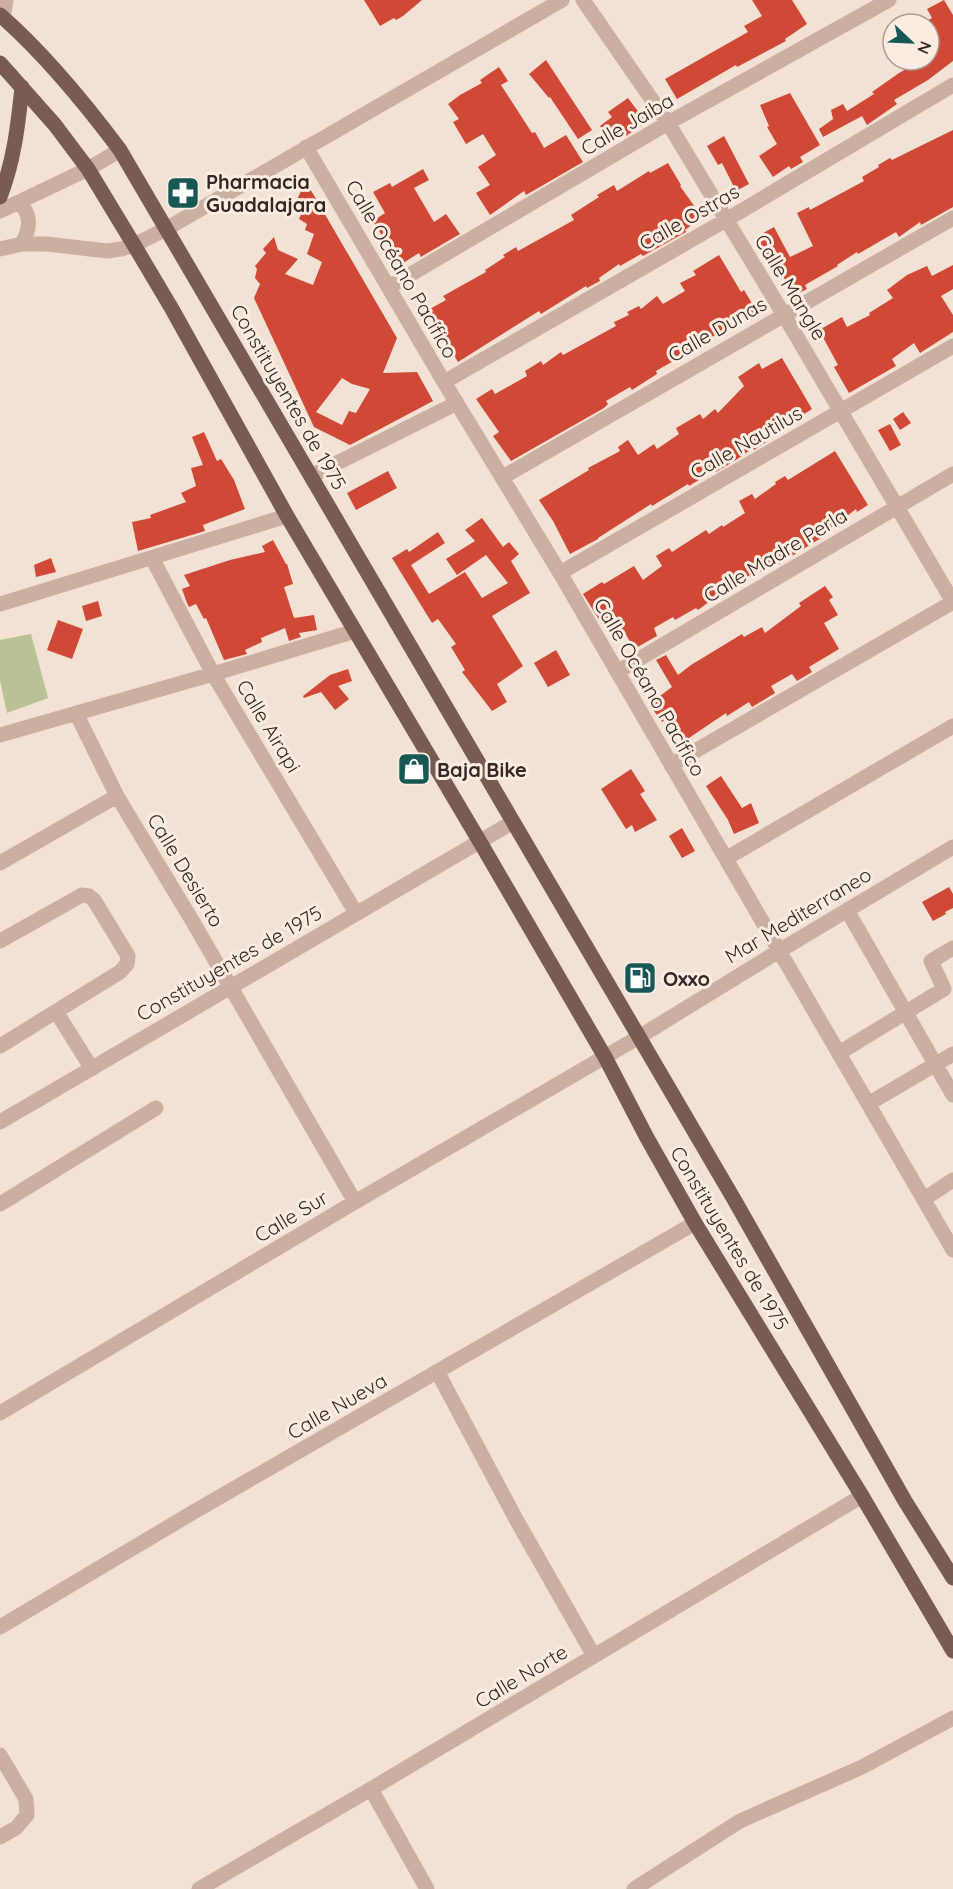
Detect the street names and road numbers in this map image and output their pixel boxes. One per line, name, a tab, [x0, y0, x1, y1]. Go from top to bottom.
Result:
street label: Calle Jaiba	[576, 87, 678, 161]
street label: Calle Océano Pacífico	[341, 175, 463, 363]
street label: Calle Ostras	[635, 178, 743, 256]
street label: Calle Mangle	[750, 229, 832, 345]
street label: Calle Dunas	[663, 291, 771, 367]
street label: Constituyentes de 1975	[226, 300, 352, 494]
street label: Calle Nautilus	[686, 400, 806, 484]
street label: Calle Madre Perla	[699, 502, 851, 608]
street label: Calle Océano Pacífico	[589, 593, 711, 781]
street label: Calle Airapi	[231, 675, 307, 777]
street label: Calle Desierto	[142, 809, 230, 931]
street label: Mar Mediterraneo	[720, 861, 876, 969]
street label: Constituyentes de 1975	[132, 900, 326, 1026]
street label: Constituyentes de 1975	[665, 1141, 795, 1335]
street label: Calle Sur	[250, 1184, 333, 1248]
street label: Calle Nueva	[283, 1367, 391, 1445]
street label: Calle Norte	[470, 1639, 572, 1713]

